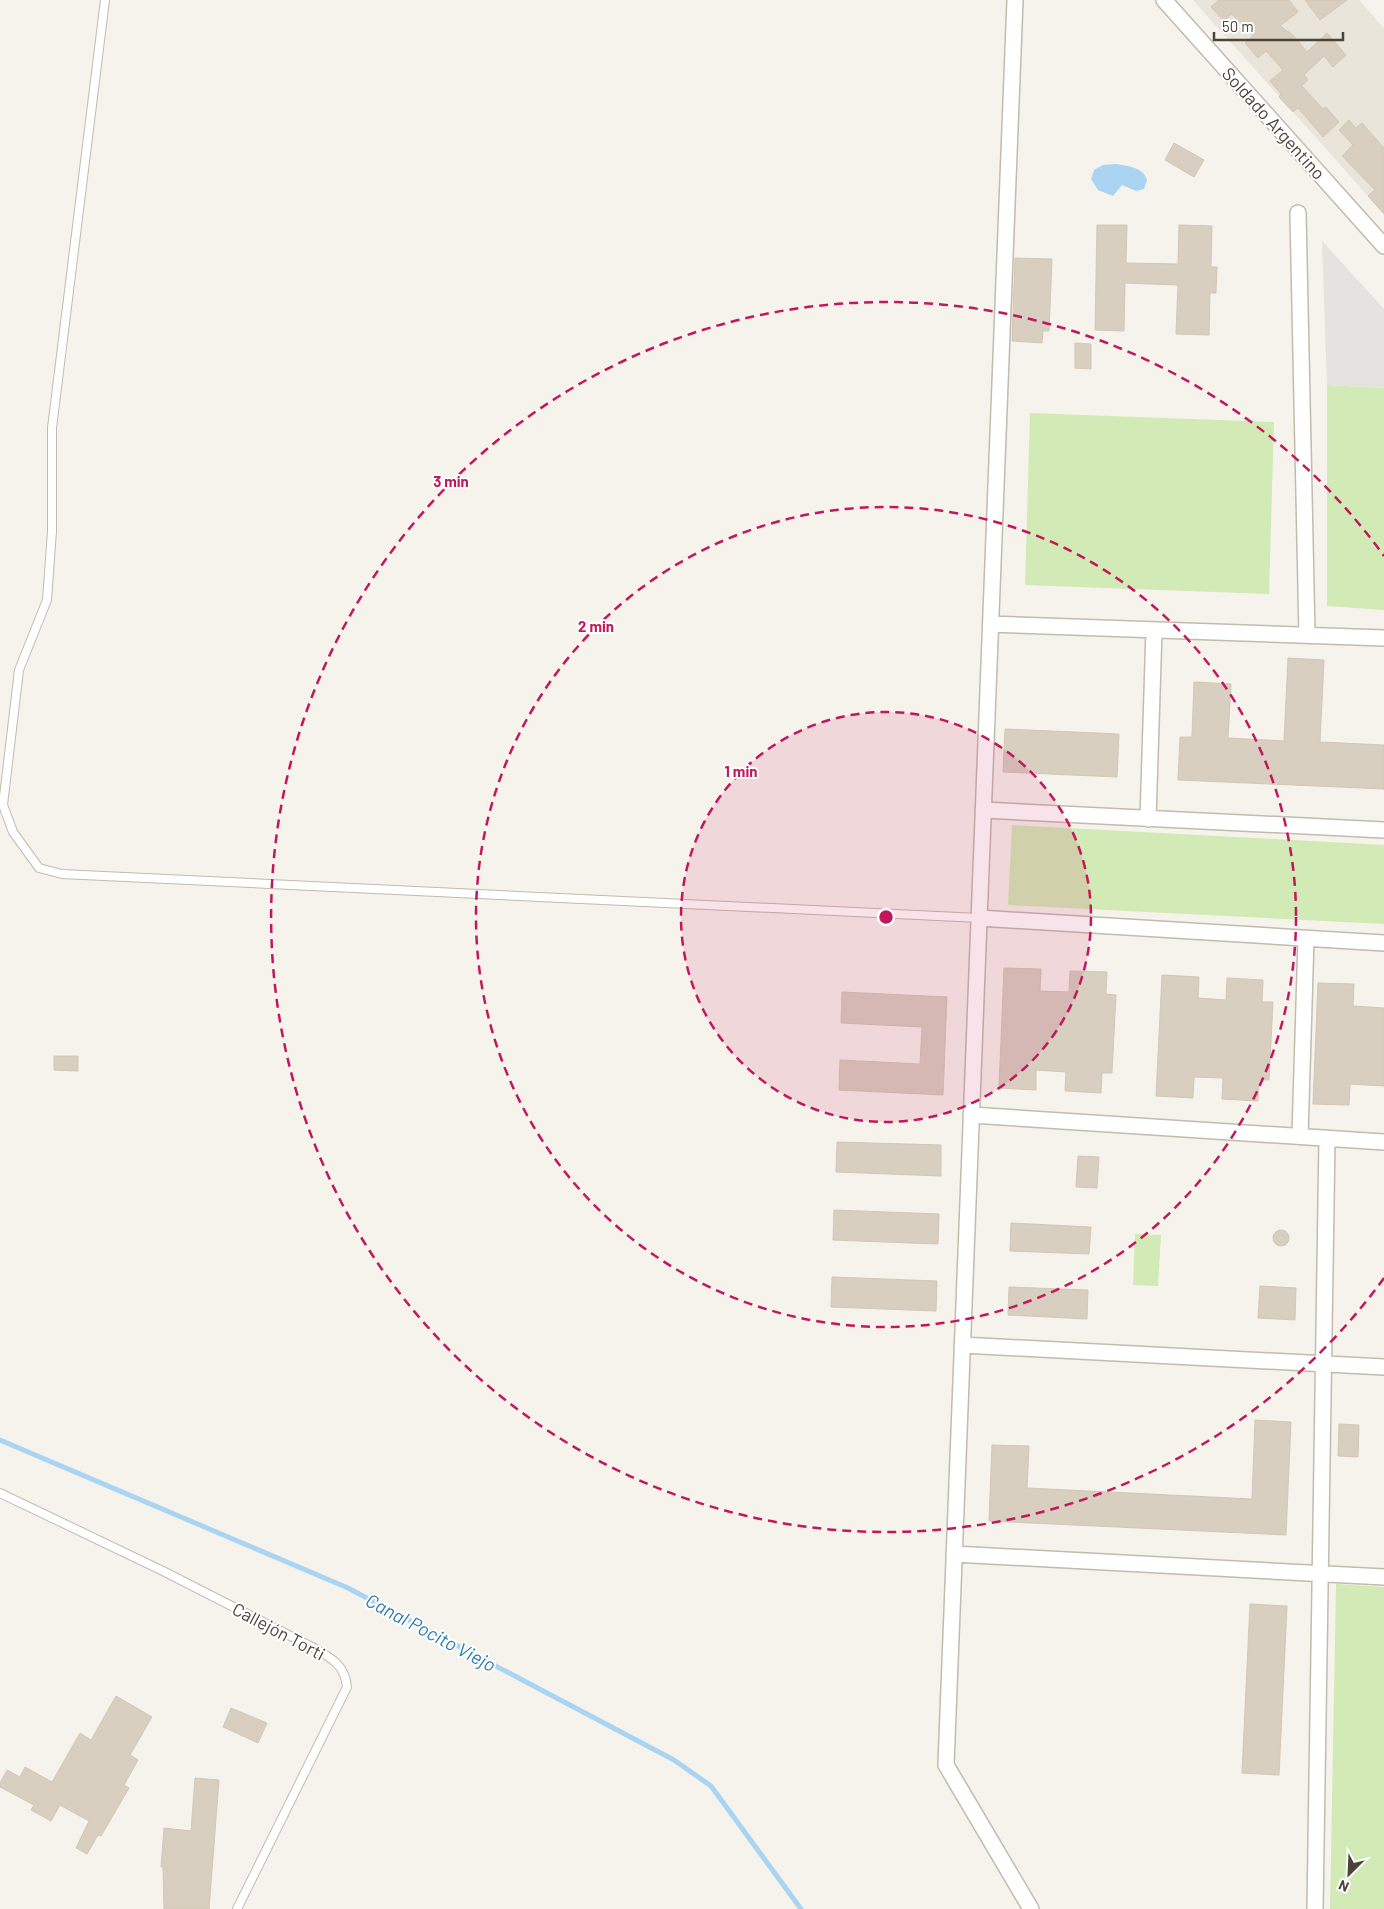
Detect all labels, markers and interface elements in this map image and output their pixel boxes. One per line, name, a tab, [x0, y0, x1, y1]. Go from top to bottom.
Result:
scale bar	[1214, 10, 1343, 42]
text: 50 m	[1222, 17, 1254, 35]
street label: Soldado Argentino	[1218, 62, 1330, 184]
text: 3 min	[433, 472, 469, 490]
text: 2 min	[578, 617, 614, 635]
text: 1 min	[725, 762, 757, 780]
centre of rings	[877, 908, 895, 926]
water label: Canal Pocito Viejo	[362, 1588, 500, 1676]
street label: Callejón Torti	[229, 1597, 329, 1665]
north arrow	[1324, 1849, 1374, 1899]
text: N	[1336, 1877, 1351, 1896]

